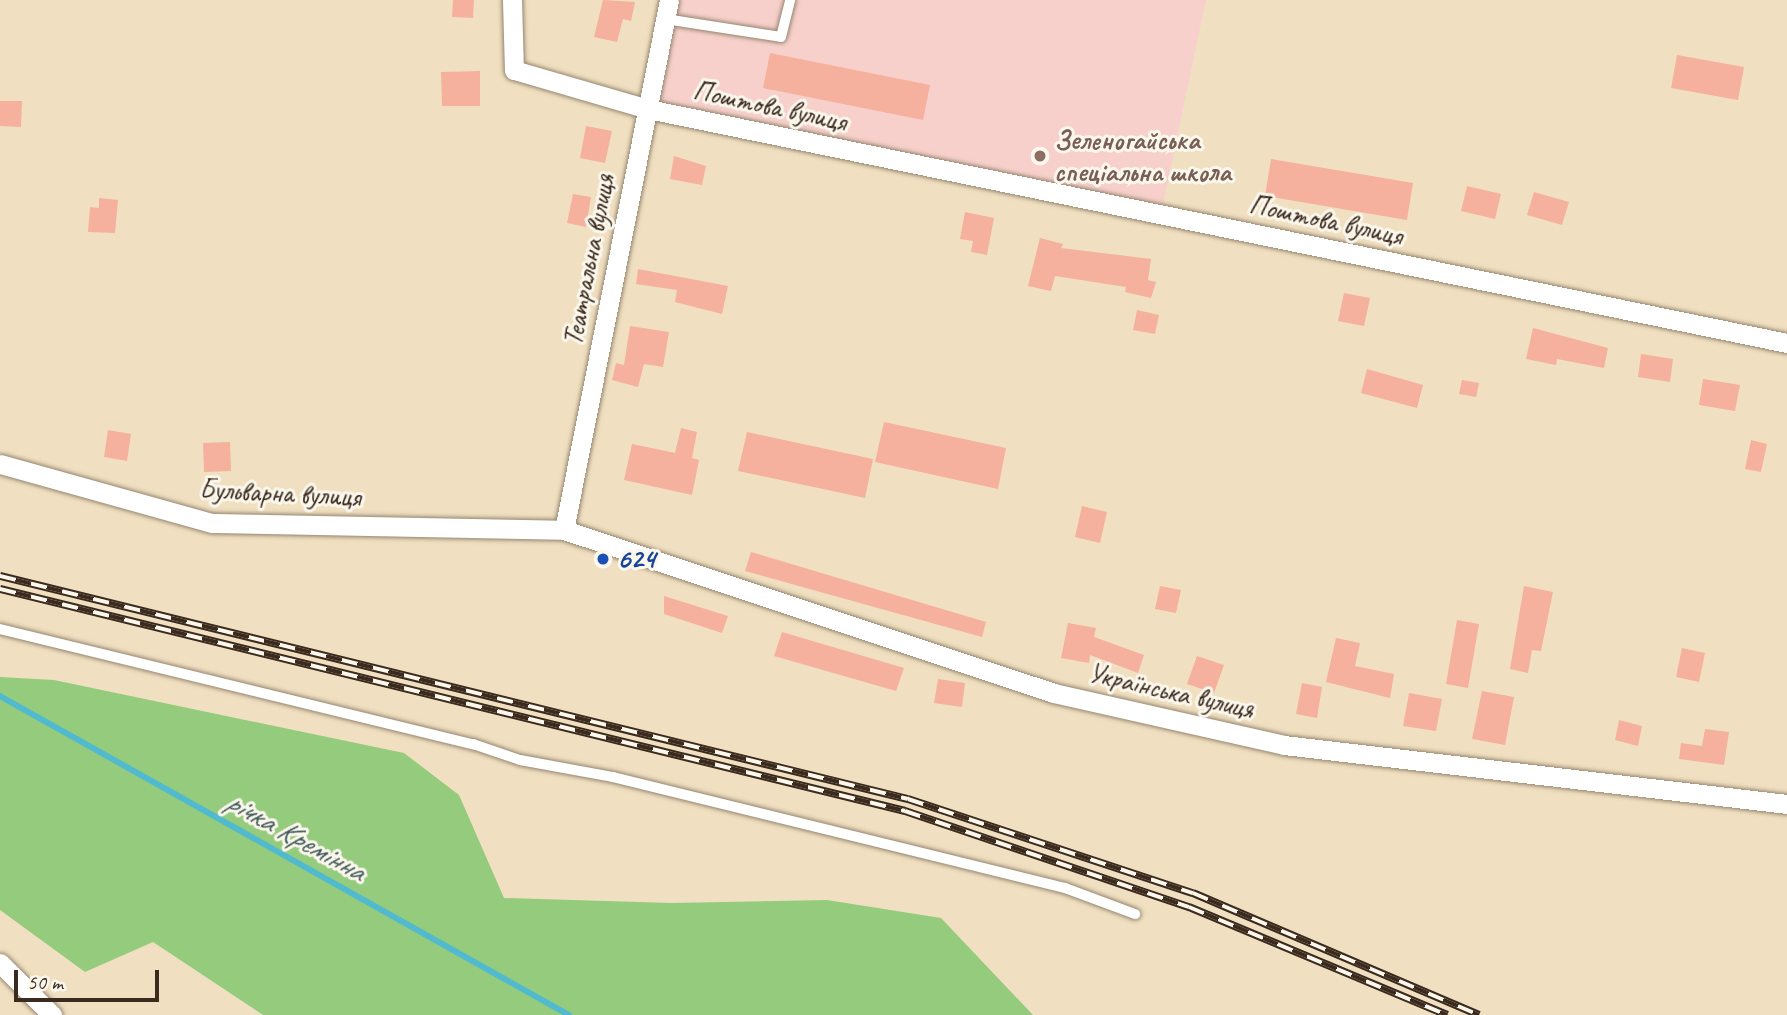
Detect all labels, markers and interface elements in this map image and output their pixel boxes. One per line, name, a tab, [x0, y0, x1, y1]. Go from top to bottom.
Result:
street label: Поштова вулиця	[690, 73, 850, 139]
place label: Зеленогайська спеціальна школа	[1054, 123, 1229, 189]
marker: Зеленогайська спеціальна школа	[1032, 148, 1048, 164]
street label: Театральна вулиця	[556, 171, 622, 349]
street label: Поштова вулиця	[1246, 187, 1406, 253]
street label: Бульварна вулиця	[199, 472, 361, 514]
place label: 624	[617, 542, 655, 576]
marker: 624	[595, 551, 611, 567]
street label: Українська вулиця	[1085, 656, 1257, 726]
water label: річка Кремінна	[219, 783, 373, 889]
scale bar	[18, 956, 163, 1000]
text: 50 m	[27, 969, 63, 995]

